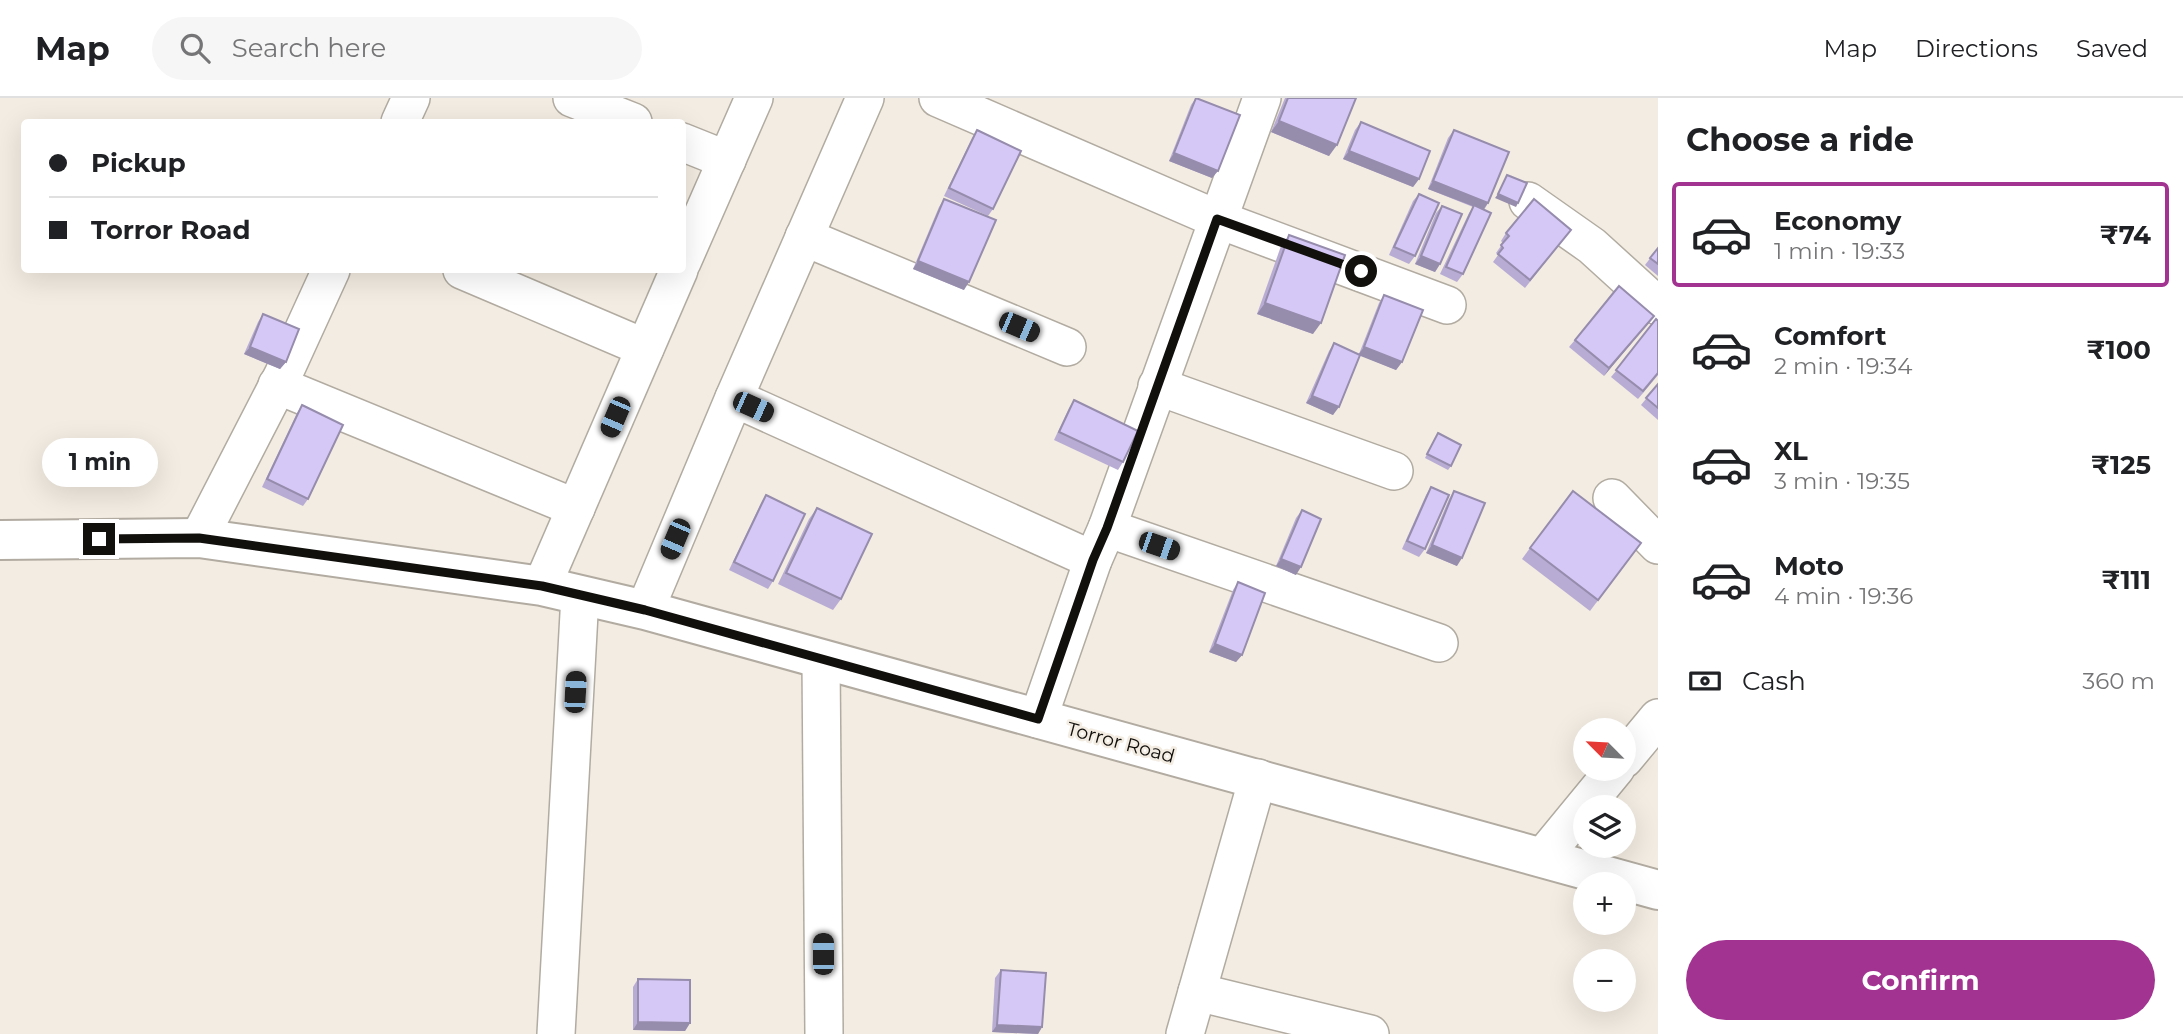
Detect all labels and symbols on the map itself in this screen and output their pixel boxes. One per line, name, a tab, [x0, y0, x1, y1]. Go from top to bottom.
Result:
route start	[1345, 255, 1377, 287]
car	[996, 309, 1043, 345]
car	[730, 389, 777, 425]
car	[598, 394, 633, 440]
callout: 1 min	[41, 438, 157, 486]
car	[658, 516, 693, 562]
route end	[83, 523, 115, 555]
car	[1136, 529, 1183, 563]
car	[564, 670, 587, 714]
street label: Torror Road	[1064, 717, 1177, 768]
north arrow	[1573, 718, 1636, 780]
car	[813, 933, 834, 975]

